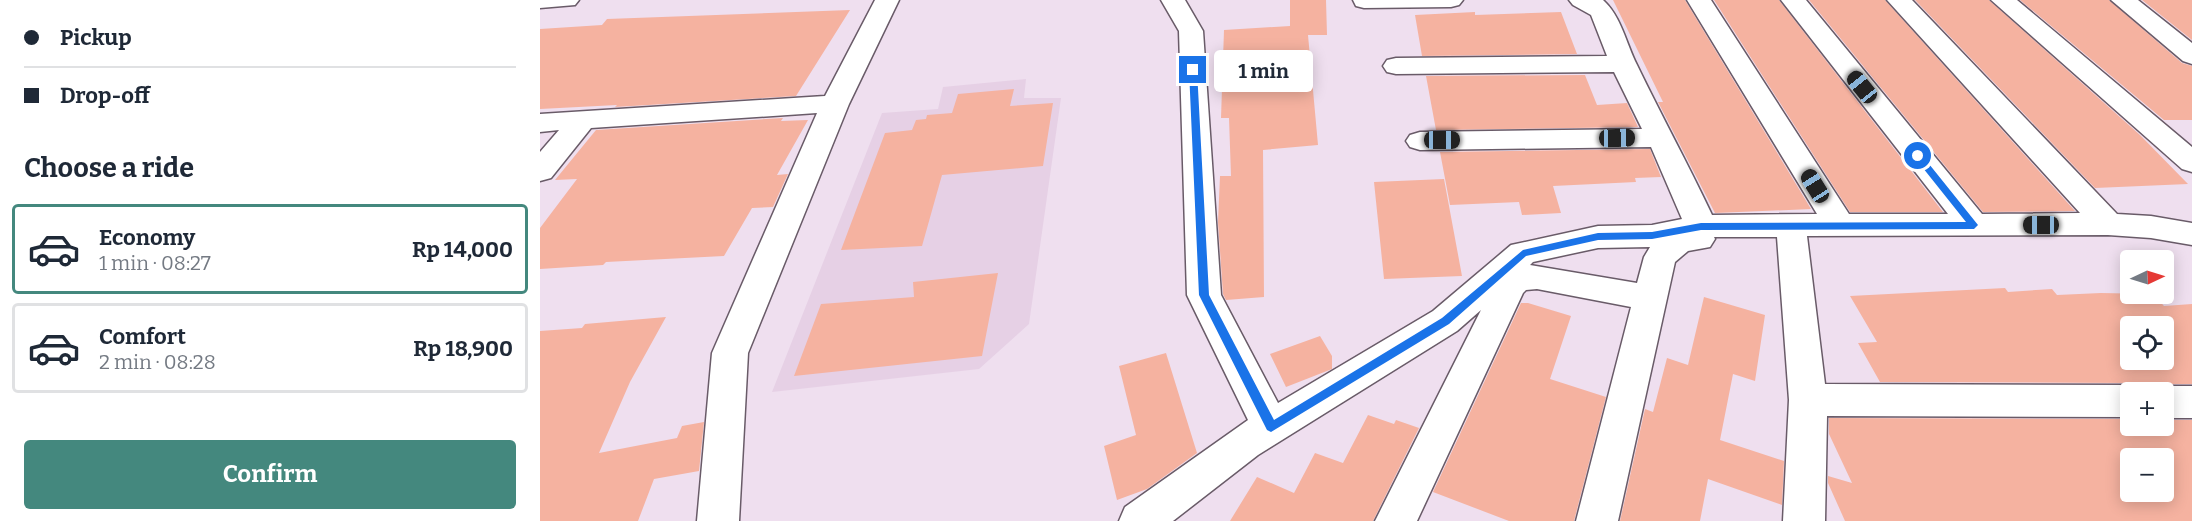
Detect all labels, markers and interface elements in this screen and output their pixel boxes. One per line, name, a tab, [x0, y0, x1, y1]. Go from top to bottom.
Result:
text: Pickup	[60, 24, 132, 51]
callout: 1 min	[1214, 49, 1313, 91]
route end	[1179, 56, 1206, 83]
text: 1 min	[1238, 59, 1289, 83]
car	[1844, 67, 1880, 107]
text: Drop-off	[60, 82, 150, 109]
car	[1599, 129, 1635, 147]
car	[1424, 131, 1460, 149]
route start	[1904, 142, 1931, 169]
text: Choose a ride	[24, 152, 194, 184]
car	[1798, 166, 1832, 206]
car	[2023, 216, 2059, 234]
icon: car	[27, 222, 81, 276]
text: Economy	[99, 224, 195, 251]
text: Rp 14,000	[412, 236, 513, 263]
north arrow	[2120, 250, 2174, 304]
map controls	[2120, 250, 2174, 502]
text: 1 min · 08:27	[99, 251, 211, 275]
button: locate	[2120, 316, 2174, 370]
icon: car	[27, 321, 81, 375]
text: Comfort	[99, 323, 186, 350]
text: Rp 18,900	[413, 335, 513, 362]
text: 2 min · 08:28	[99, 350, 216, 374]
button: +	[2120, 382, 2174, 436]
button: Confirm	[24, 440, 516, 509]
button: −	[2120, 448, 2174, 502]

